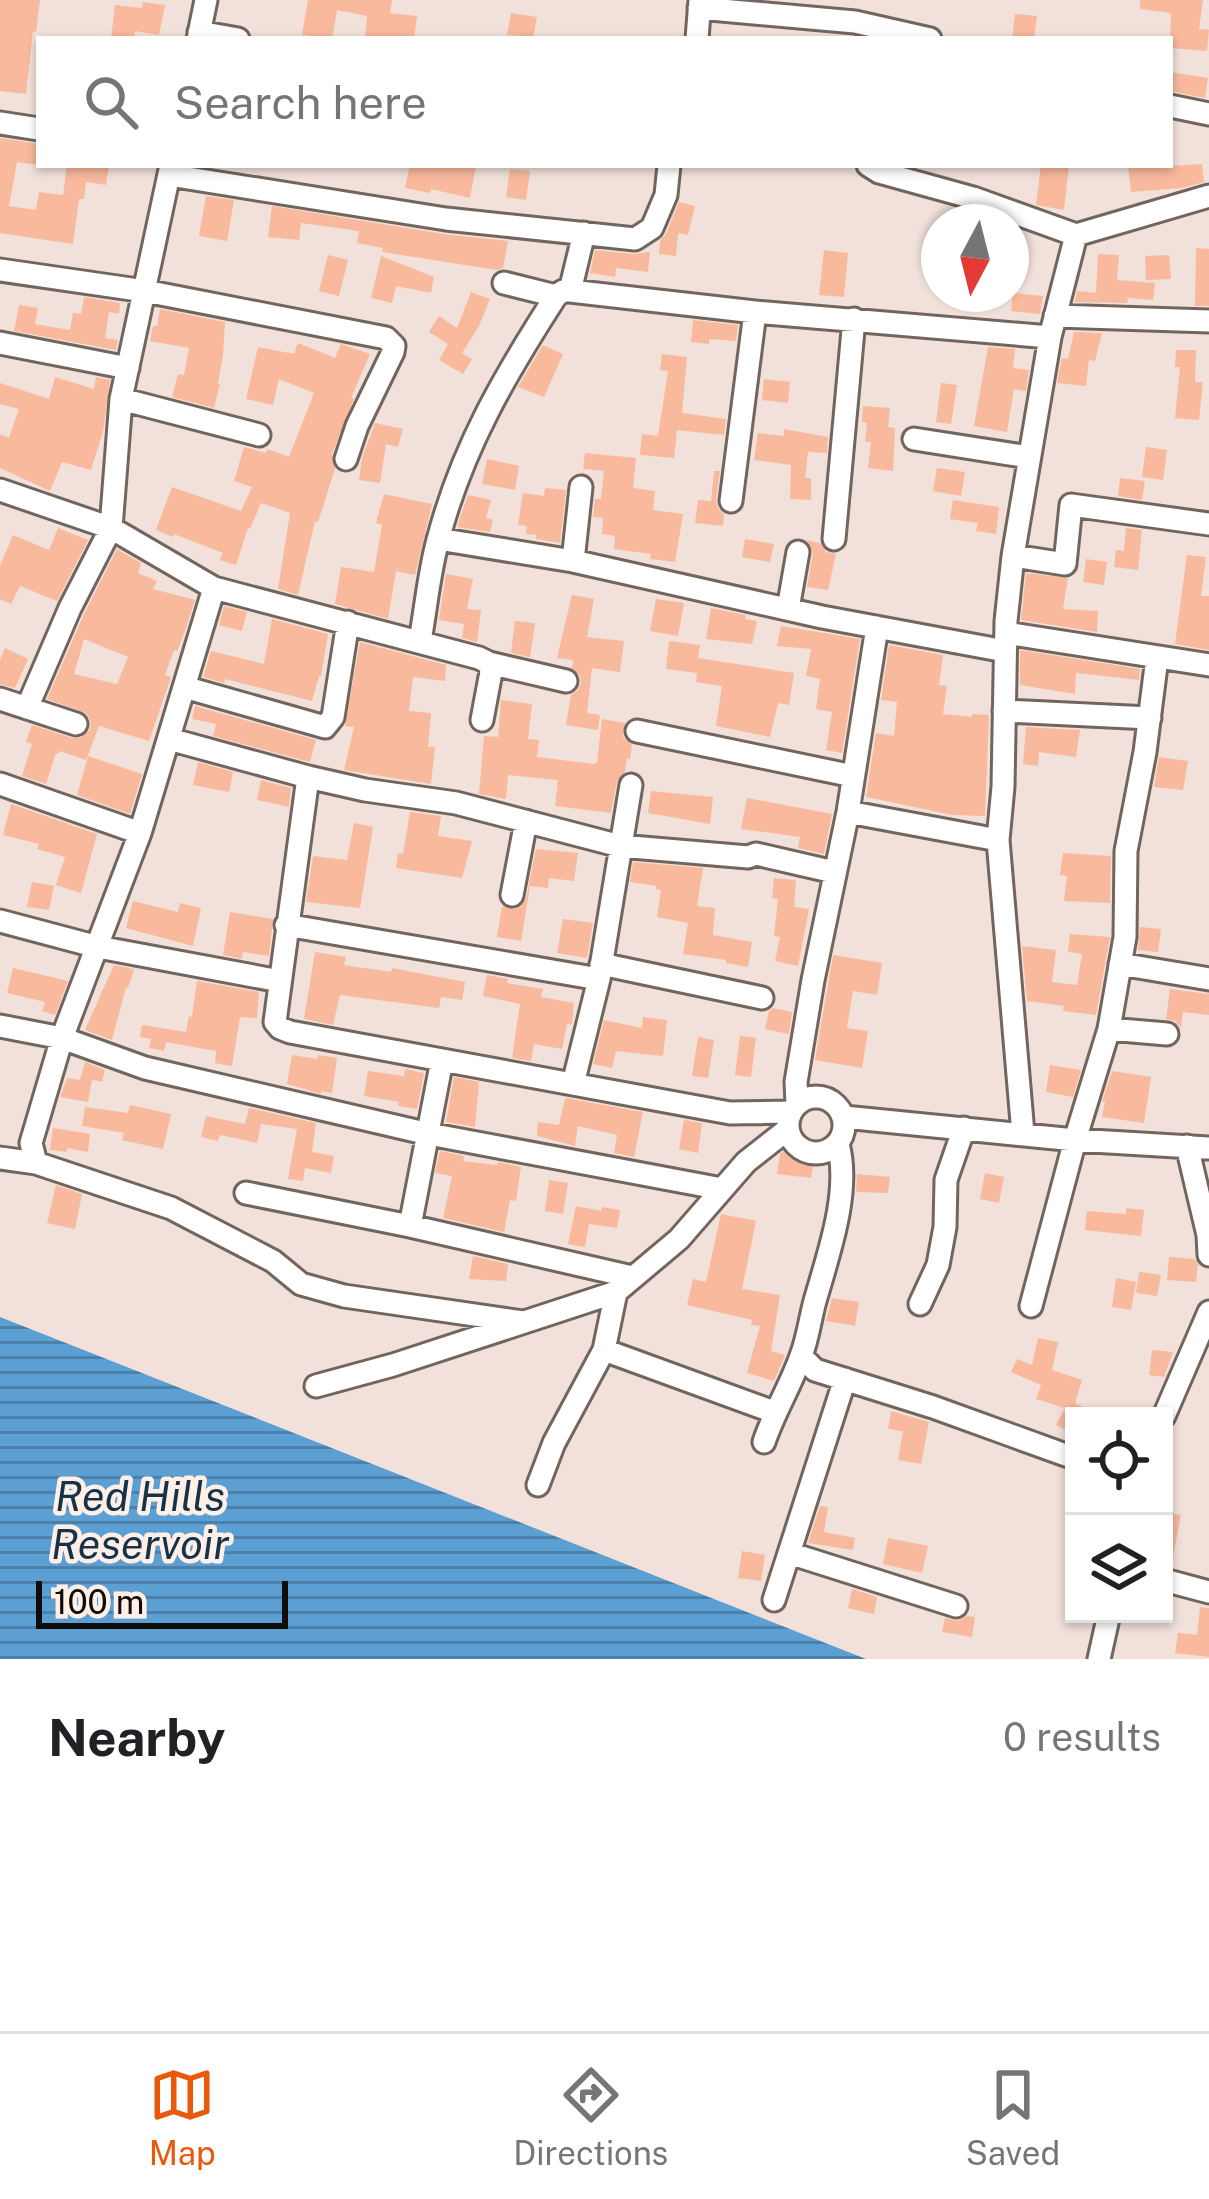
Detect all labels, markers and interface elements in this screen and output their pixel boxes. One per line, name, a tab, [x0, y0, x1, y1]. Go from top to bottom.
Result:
search box	[36, 36, 1173, 168]
icon: search	[78, 69, 144, 135]
text: Search here	[174, 76, 427, 129]
north arrow	[921, 204, 1029, 312]
map controls	[1065, 1407, 1173, 1623]
button: locate	[1065, 1407, 1173, 1515]
water label: Red Hills Reservoir	[51, 1471, 230, 1568]
button: layers	[1065, 1515, 1173, 1623]
scale bar	[36, 1575, 288, 1628]
text: 100 m	[54, 1583, 144, 1621]
text: Nearby	[48, 1708, 225, 1767]
text: 0 results	[1003, 1714, 1161, 1760]
tab: Map	[149, 2062, 216, 2172]
tab: Directions	[513, 2062, 668, 2172]
tab: Saved	[966, 2062, 1060, 2172]

